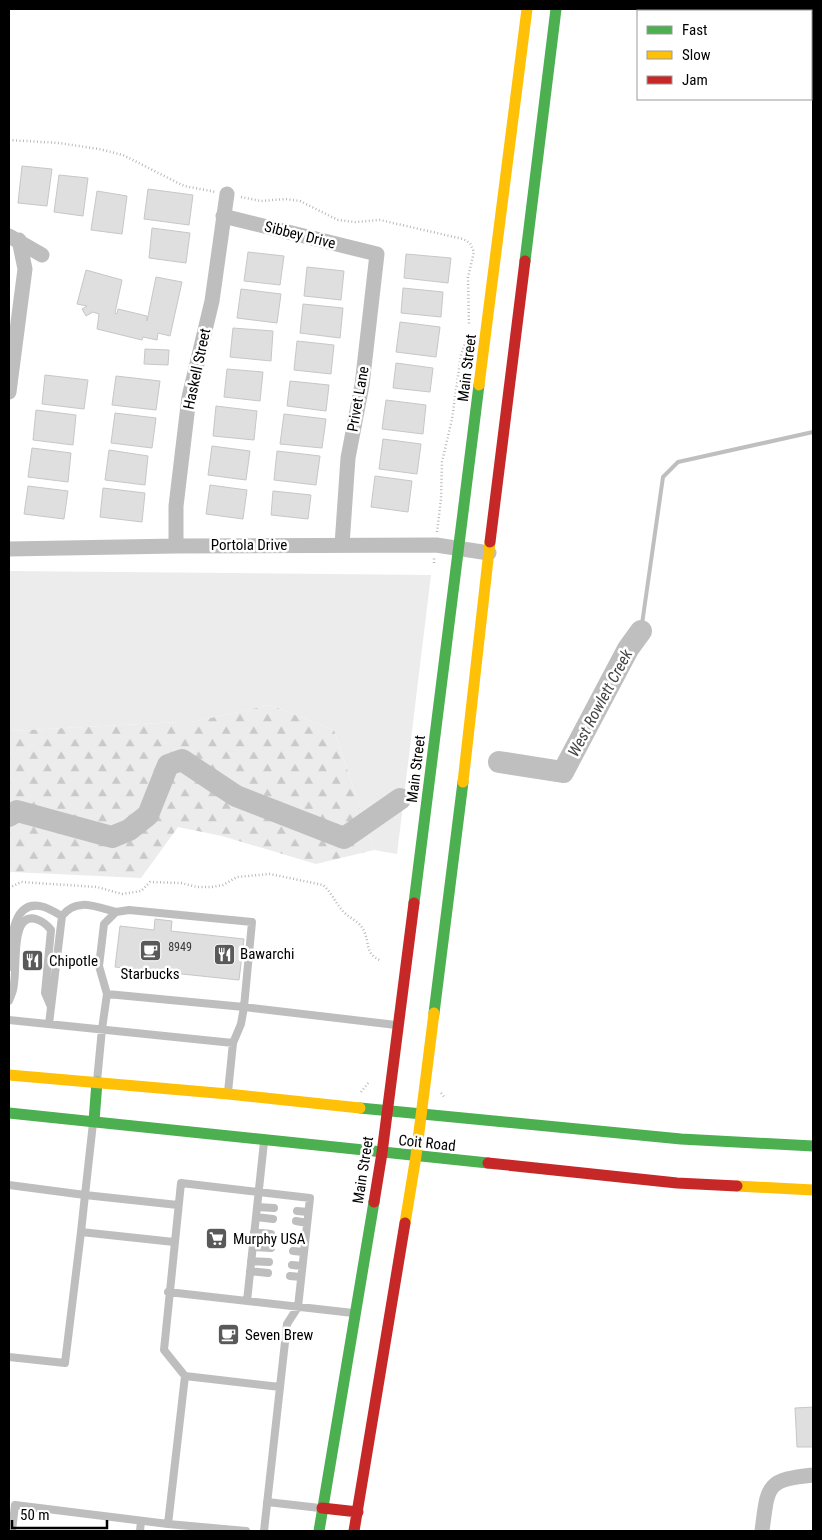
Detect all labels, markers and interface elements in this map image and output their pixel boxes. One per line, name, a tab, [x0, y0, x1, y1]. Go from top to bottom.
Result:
legend	[637, 10, 812, 100]
text: Fast	[682, 21, 707, 39]
text: Slow	[682, 46, 711, 64]
text: Jam	[682, 71, 708, 89]
street label: Sibbey Drive	[263, 217, 337, 253]
street label: Haskell Street	[180, 327, 214, 411]
street label: Main Street	[454, 333, 480, 403]
street label: Privet Lane	[343, 365, 373, 433]
street label: Portola Drive	[211, 536, 287, 554]
water label: West Rowlett Creek	[564, 645, 637, 760]
street label: Main Street	[403, 734, 429, 804]
cafe icon: Starbucks	[138, 939, 162, 963]
house number: 8949	[168, 940, 192, 954]
restaurant icon: Bawarchi	[212, 942, 236, 966]
place label: Bawarchi	[240, 945, 294, 963]
restaurant icon: Chipotle	[21, 949, 45, 973]
place label: Chipotle	[49, 952, 98, 970]
place label: Starbucks	[120, 965, 180, 983]
street label: Coit Road	[397, 1131, 457, 1155]
street label: Main Street	[349, 1135, 377, 1205]
supermarket icon: Murphy USA	[205, 1227, 229, 1251]
place label: Murphy USA	[233, 1230, 306, 1248]
cafe icon: Seven Brew	[217, 1323, 241, 1347]
place label: Seven Brew	[245, 1326, 313, 1344]
scale bar	[12, 1498, 108, 1530]
text: 50 m	[20, 1506, 50, 1524]

